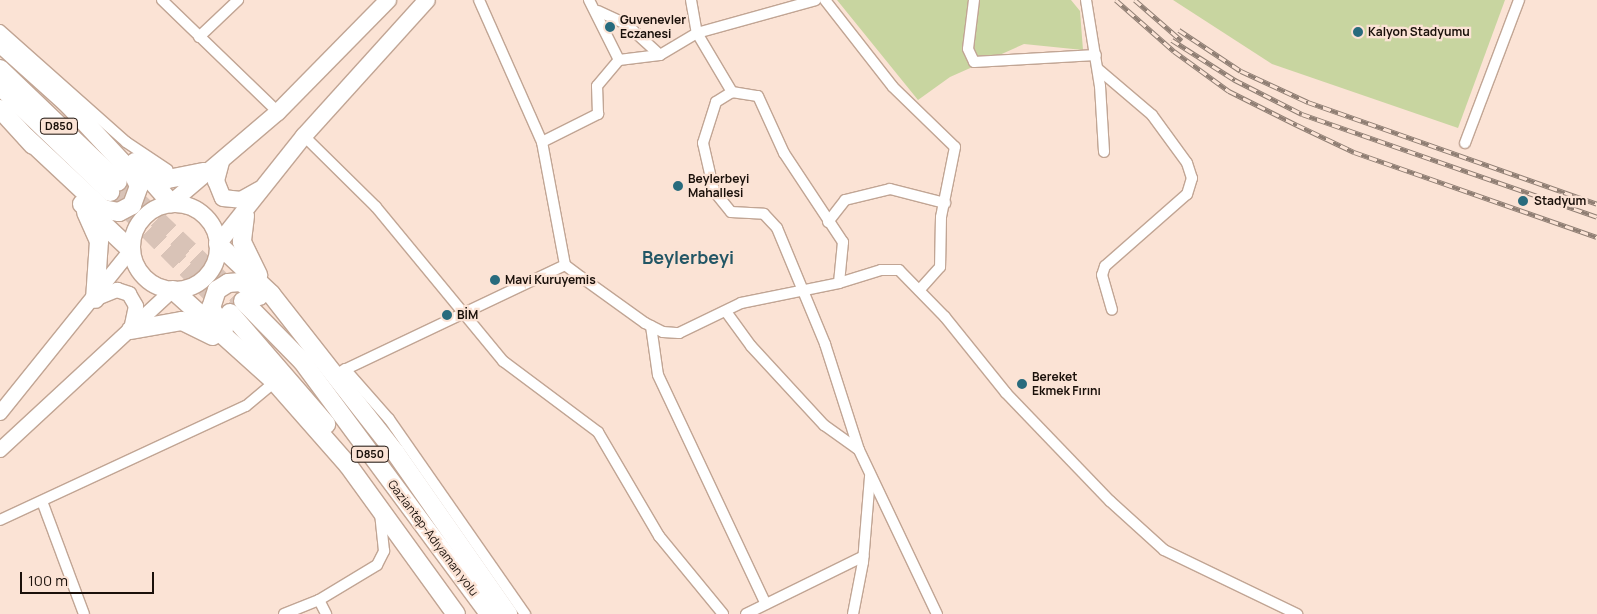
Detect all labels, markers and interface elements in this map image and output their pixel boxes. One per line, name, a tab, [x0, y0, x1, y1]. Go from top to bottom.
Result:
place label: Guvenevler Eczanesi	[620, 13, 686, 41]
marker: Guvenevler Eczanesi	[604, 21, 616, 33]
place label: Kalyon Stadyumu	[1368, 25, 1470, 39]
marker: Kalyon Stadyumu	[1352, 26, 1364, 38]
road number: D850	[39, 118, 79, 134]
place label: Beylerbeyi Mahallesi	[688, 172, 749, 200]
marker: Beylerbeyi Mahallesi	[672, 180, 684, 192]
marker: Stadyum	[1516, 194, 1530, 208]
place label: Stadyum	[1534, 194, 1586, 208]
district label: Beylerbeyi	[642, 246, 734, 268]
place label: Mavi Kuruyemis	[505, 273, 596, 287]
marker: Mavi Kuruyemis	[489, 274, 501, 286]
place label: BİM	[457, 308, 478, 322]
marker: BİM	[441, 309, 453, 321]
place label: Bereket Ekmek Fırını	[1032, 370, 1101, 398]
marker: Bereket Ekmek Fırını	[1016, 378, 1028, 390]
road number: D850	[350, 446, 390, 462]
street label: Gaziantep-Adıyaman yolu	[385, 477, 481, 599]
scale bar	[22, 562, 156, 594]
text: 100 m	[28, 570, 68, 591]

